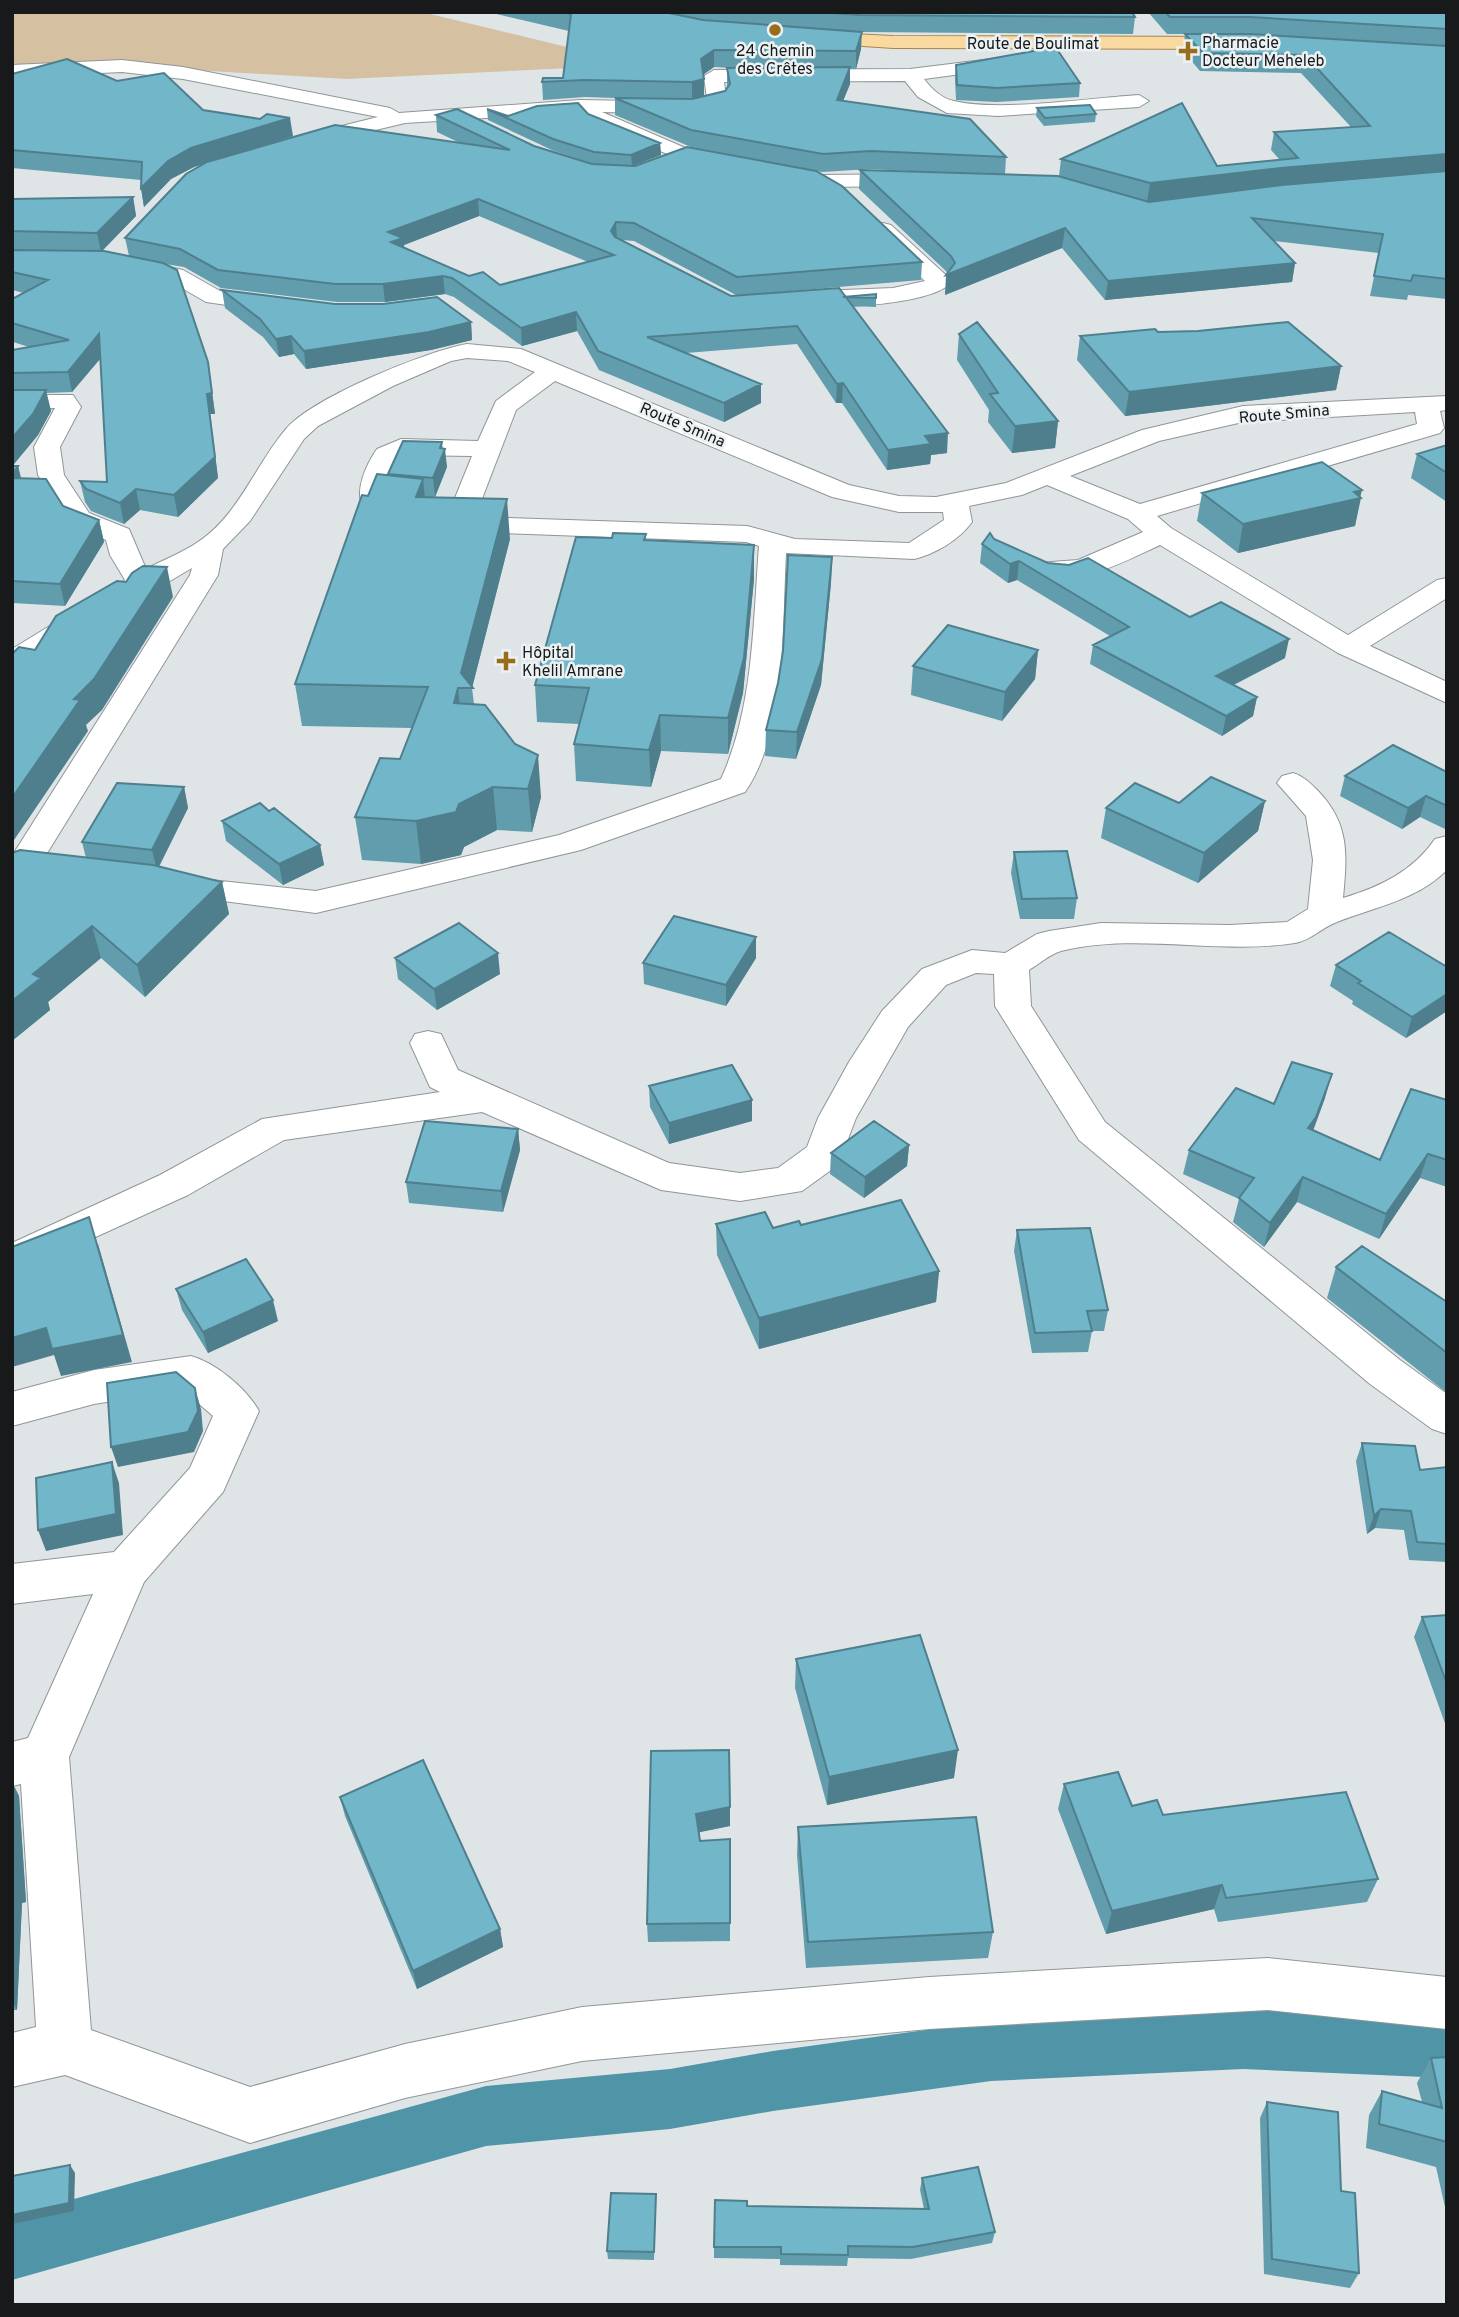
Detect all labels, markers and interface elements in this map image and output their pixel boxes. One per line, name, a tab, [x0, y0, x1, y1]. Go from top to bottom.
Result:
marker: 24 Chemin des Crêtes	[767, 22, 783, 38]
place label: Pharmacie Docteur Meheleb	[1202, 34, 1325, 72]
street label: Route de Boulimat	[967, 35, 1099, 55]
place label: 24 Chemin des Crêtes	[736, 42, 814, 80]
marker: Pharmacie Docteur Meheleb	[1180, 43, 1196, 59]
street label: Route Smina	[636, 399, 728, 453]
street label: Route Smina	[1238, 401, 1330, 429]
place label: Hôpital Khelil Amrane	[522, 644, 623, 682]
marker: Hôpital Khelil Amrane	[496, 651, 516, 671]

